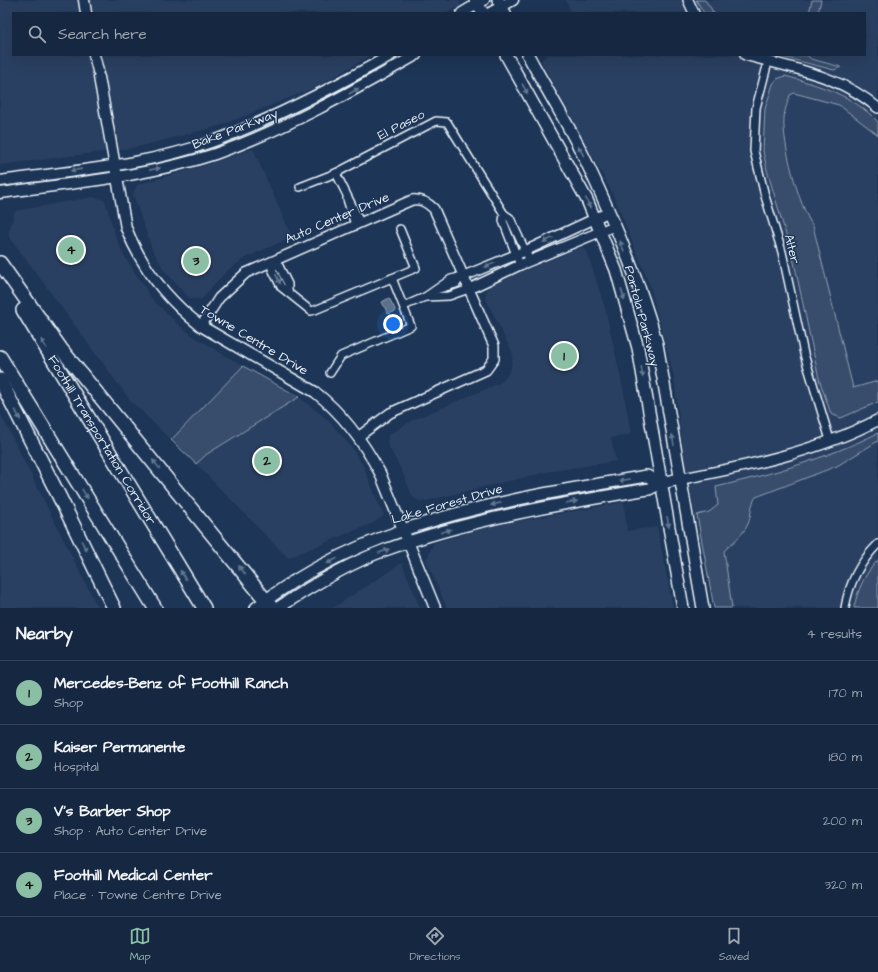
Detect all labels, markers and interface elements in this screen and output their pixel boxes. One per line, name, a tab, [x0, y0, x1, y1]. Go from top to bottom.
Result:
search box	[12, 12, 866, 56]
icon: search	[26, 23, 48, 45]
text: Search here	[58, 24, 147, 45]
one-way arrow	[521, 83, 528, 95]
one-way arrow	[348, 87, 360, 94]
street label: Bake Parkway	[190, 104, 281, 155]
street label: El Paseo	[374, 105, 428, 145]
one-way arrow	[577, 145, 584, 157]
one-way arrow	[149, 166, 161, 172]
one-way arrow	[70, 167, 82, 173]
street label: Auto Center Drive	[282, 188, 392, 248]
one-way arrow	[585, 197, 591, 208]
street label: Alter	[780, 232, 804, 266]
pin: 4	[58, 235, 84, 265]
one-way arrow	[543, 237, 554, 243]
one-way arrow	[619, 240, 625, 252]
pin: 3	[183, 246, 209, 276]
one-way arrow	[484, 263, 496, 269]
street label: Portola Parkway	[619, 264, 664, 369]
one-way arrow	[275, 273, 281, 285]
one-way arrow	[620, 290, 626, 302]
street label: Towne Centre Drive	[196, 301, 312, 379]
your location	[383, 314, 403, 334]
one-way arrow	[40, 338, 47, 350]
pin: 1	[551, 341, 577, 371]
street label: Foothill Transportation Corridor	[43, 352, 160, 528]
one-way arrow	[640, 366, 646, 378]
one-way arrow	[15, 409, 21, 421]
one-way arrow	[670, 434, 676, 446]
pin: 2	[254, 446, 280, 476]
one-way arrow	[151, 458, 160, 469]
one-way arrow	[618, 477, 630, 483]
street label: Lake Forest Drive	[389, 480, 505, 528]
one-way arrow	[81, 488, 88, 500]
one-way arrow	[566, 499, 578, 505]
one-way arrow	[490, 501, 502, 507]
one-way arrow	[665, 515, 671, 528]
one-way arrow	[440, 528, 452, 534]
one-way arrow	[80, 540, 87, 551]
one-way arrow	[378, 548, 390, 554]
one-way arrow	[327, 558, 338, 564]
one-way arrow	[237, 564, 246, 575]
one-way arrow	[180, 569, 187, 581]
text: Nearby	[16, 622, 73, 646]
text: 4 results	[807, 625, 862, 643]
text: Mercedes-Benz of Foothill Ranch	[54, 673, 288, 694]
text: 1	[28, 684, 30, 702]
text: 170 m	[829, 684, 862, 702]
text: Shop	[54, 694, 83, 712]
text: Kaiser Permanente	[54, 737, 185, 758]
text: 2	[25, 748, 33, 766]
text: 180 m	[828, 748, 862, 766]
text: Hospital	[54, 758, 99, 776]
text: V's Barber Shop	[54, 801, 171, 822]
text: 3	[26, 812, 32, 830]
text: 200 m	[823, 812, 862, 830]
text: Shop · Auto Center Drive	[54, 822, 207, 840]
text: Foothill Medical Center	[54, 865, 212, 886]
text: 4	[25, 876, 33, 894]
text: 320 m	[824, 876, 862, 894]
text: Place · Towne Centre Drive	[54, 886, 222, 904]
tab: Map	[129, 925, 151, 964]
tab: Directions	[409, 925, 461, 964]
tab: Saved	[719, 925, 749, 964]

